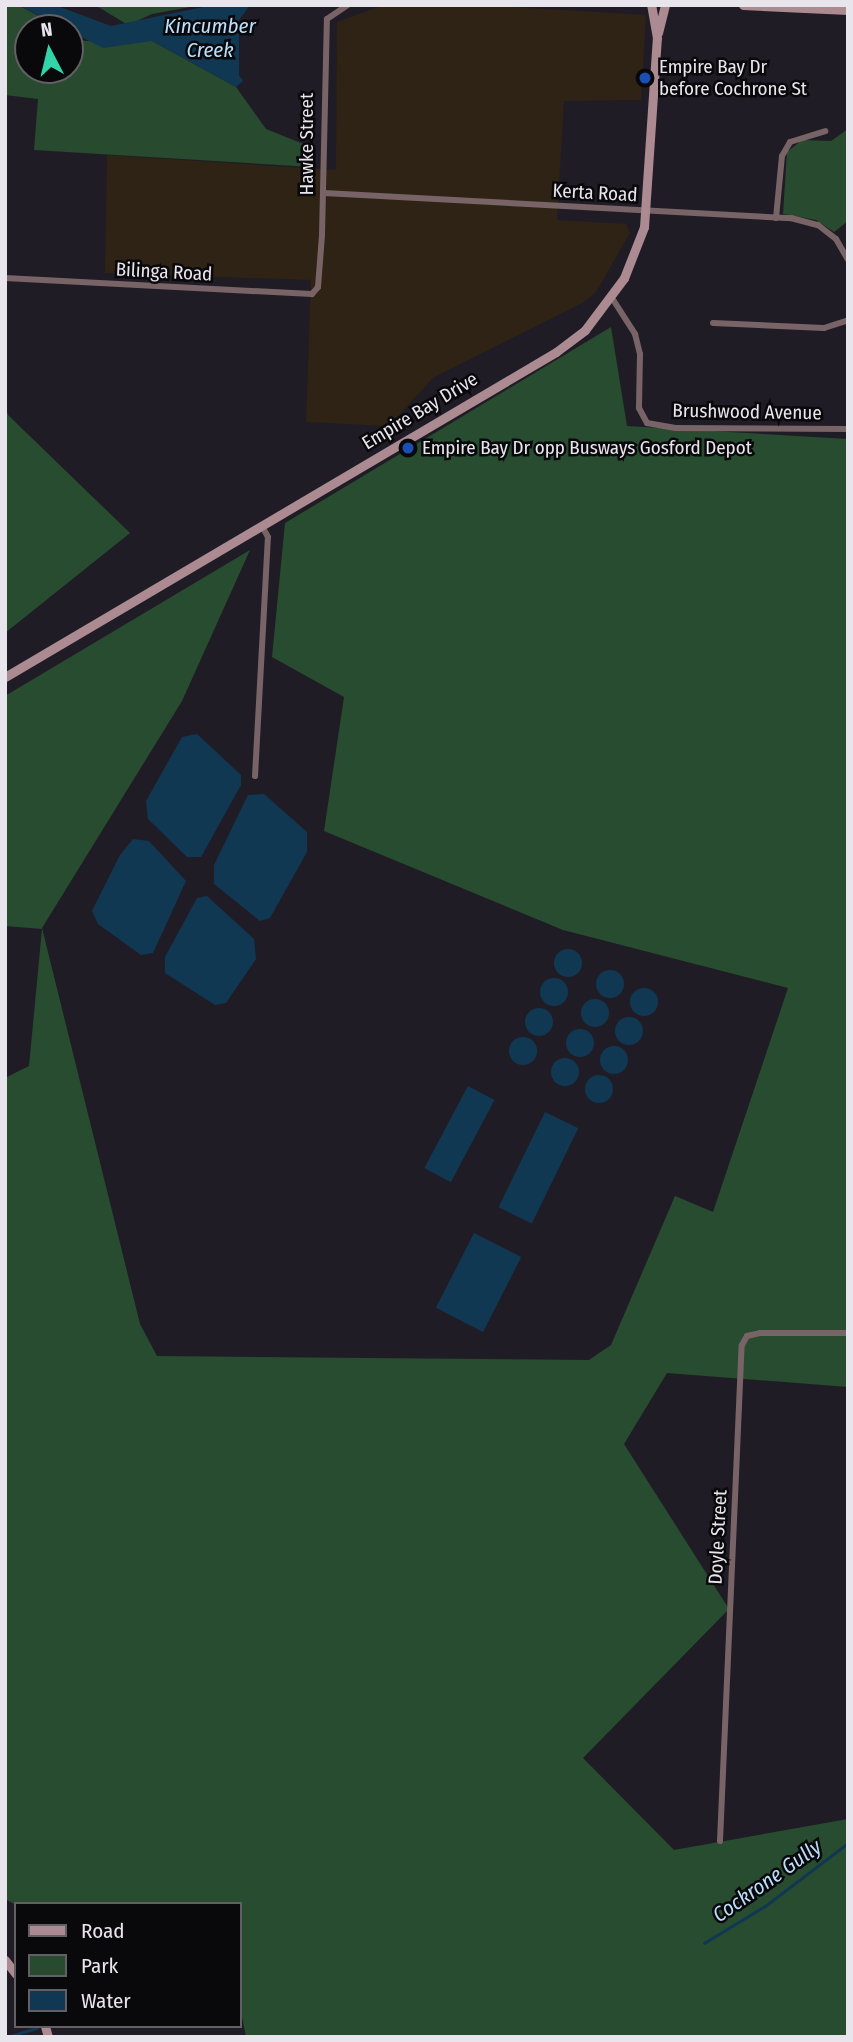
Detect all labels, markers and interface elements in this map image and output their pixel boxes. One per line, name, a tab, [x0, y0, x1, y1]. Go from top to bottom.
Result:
water label: Kincumber Creek	[164, 13, 256, 63]
north arrow	[14, 14, 84, 84]
text: N	[40, 18, 54, 42]
place label: Empire Bay Dr before Cochrone St	[659, 56, 807, 100]
marker: Empire Bay Dr before Cochrone St	[637, 70, 653, 86]
street label: Hawke Street	[296, 93, 318, 195]
street label: Kerta Road	[552, 179, 638, 207]
street label: Bilinga Road	[115, 258, 213, 286]
street label: Empire Bay Drive	[358, 368, 482, 454]
street label: Brushwood Avenue	[672, 399, 822, 425]
place label: Empire Bay Dr opp Busways Gosford Depot	[422, 437, 752, 459]
marker: Empire Bay Dr opp Busways Gosford Depot	[400, 440, 416, 456]
street label: Doyle Street	[704, 1489, 732, 1585]
water label: Cockrone Gully	[708, 1834, 826, 1928]
legend	[14, 1902, 242, 2028]
text: Road	[81, 1918, 125, 1944]
text: Park	[81, 1953, 118, 1979]
text: Water	[81, 1988, 131, 2014]

